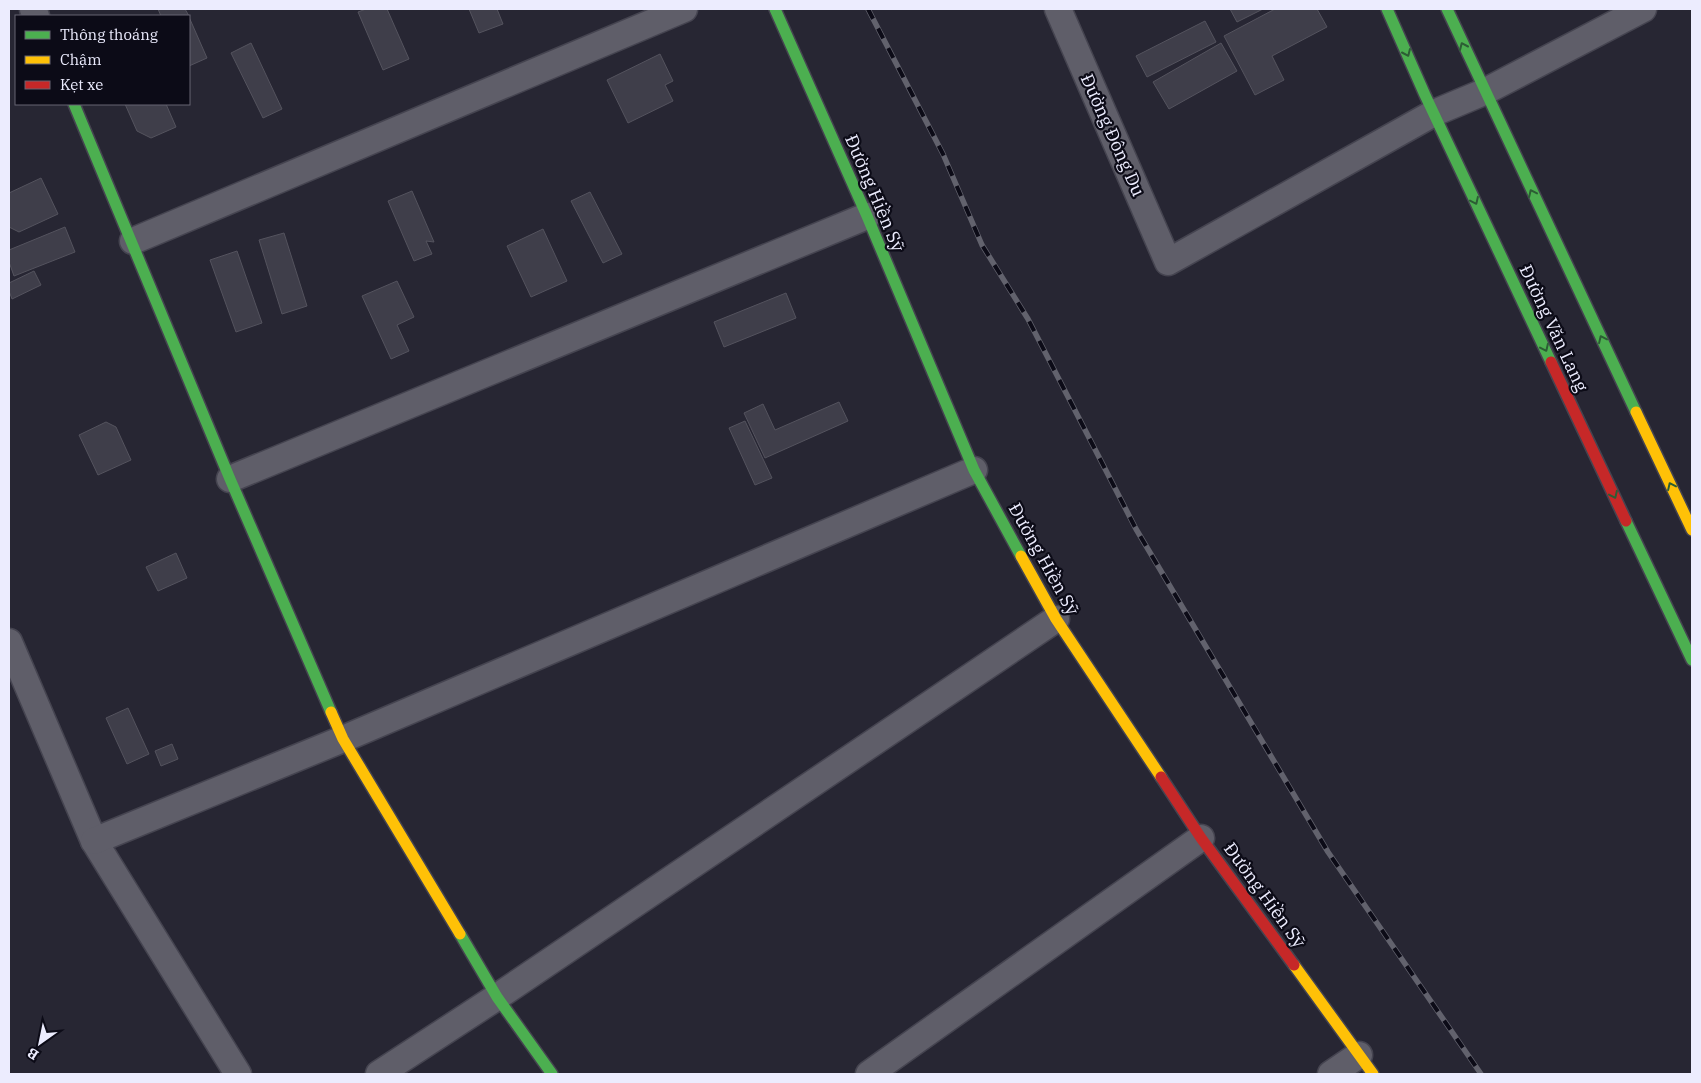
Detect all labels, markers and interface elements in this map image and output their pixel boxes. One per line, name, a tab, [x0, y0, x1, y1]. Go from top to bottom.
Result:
legend	[15, 15, 190, 105]
text: Thông thoáng	[60, 25, 158, 44]
one-way arrow	[1459, 42, 1470, 51]
one-way arrow	[1400, 48, 1411, 57]
text: Chậm	[60, 50, 102, 69]
street label: Đường Đông Du	[1076, 70, 1150, 200]
text: Kẹt xe	[60, 75, 103, 94]
street label: Đường Hiền Sỹ	[840, 131, 910, 255]
one-way arrow	[1528, 189, 1538, 198]
one-way arrow	[1469, 196, 1479, 205]
street label: Đường Văn Lang	[1515, 261, 1594, 395]
one-way arrow	[1598, 336, 1608, 345]
one-way arrow	[1538, 343, 1549, 352]
one-way arrow	[1667, 482, 1678, 491]
one-way arrow	[1608, 490, 1618, 499]
street label: Đường Hiền Sỹ	[1004, 499, 1085, 619]
street label: Đường Hiền Sỹ	[1219, 838, 1311, 953]
north arrow	[15, 1018, 65, 1068]
text: B	[24, 1044, 42, 1064]

